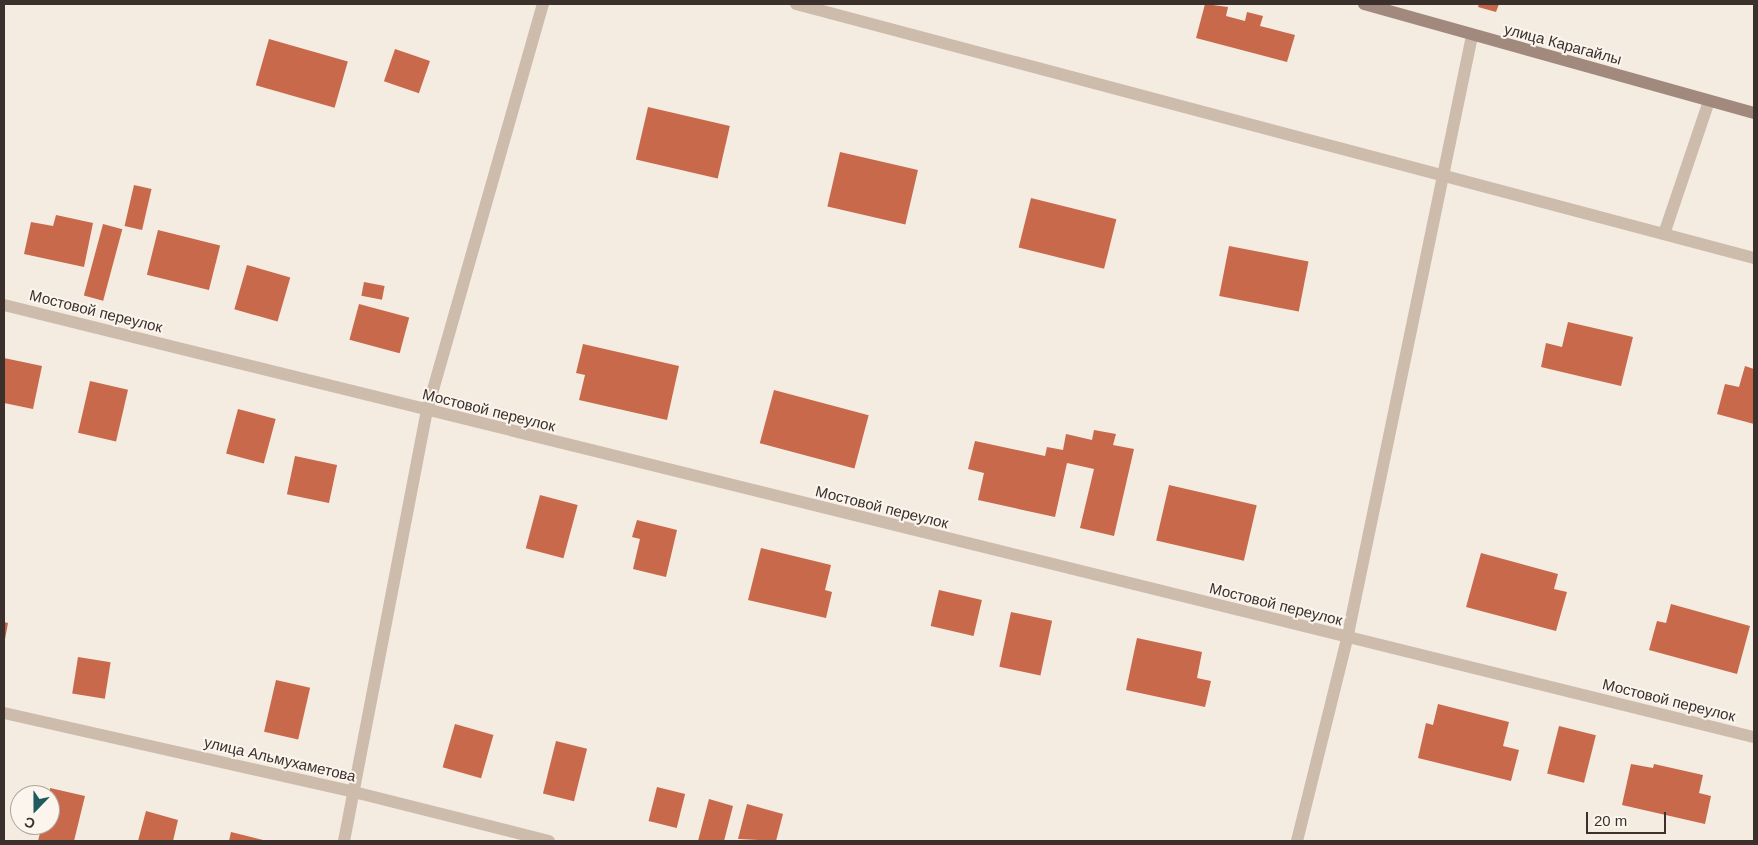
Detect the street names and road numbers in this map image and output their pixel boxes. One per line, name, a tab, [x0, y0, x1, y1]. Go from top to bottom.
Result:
street label: улица Карагайлы	[1502, 20, 1624, 68]
street label: Мостовой переулок	[28, 286, 164, 336]
street label: Мостовой переулок	[421, 385, 557, 435]
street label: Мостовой переулок	[814, 482, 950, 532]
street label: Мостовой переулок	[1208, 579, 1344, 629]
street label: Мостовой переулок	[1601, 675, 1737, 725]
street label: улица Альмухаметова	[202, 733, 358, 785]

